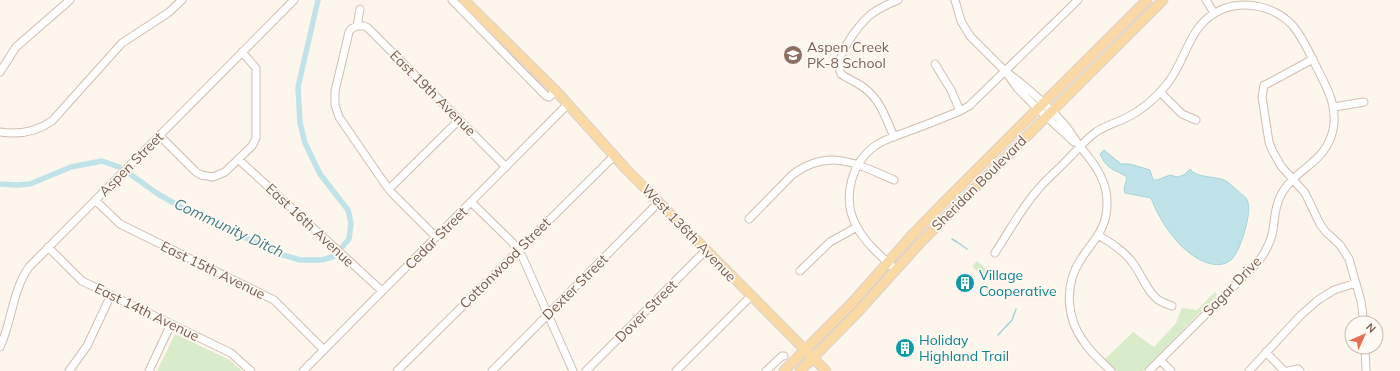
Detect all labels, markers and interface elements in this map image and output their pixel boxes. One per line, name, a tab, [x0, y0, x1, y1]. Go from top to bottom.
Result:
place label: Aspen Creek PK-8 School	[807, 38, 890, 72]
school or university icon: Aspen Creek PK-8 School	[782, 44, 804, 66]
street label: East 19th Avenue	[386, 46, 480, 140]
street label: Aspen Street	[95, 128, 167, 200]
street label: Sheridan Boulevard	[928, 132, 1030, 234]
street label: East 16th Avenue	[262, 179, 358, 271]
street label: West 136th Avenue	[638, 181, 740, 285]
water label: Community Ditch	[171, 194, 287, 261]
street label: Cedar Street	[401, 203, 471, 273]
street label: Cottonwood Street	[456, 214, 554, 312]
street label: East 15th Avenue	[158, 237, 268, 303]
street label: Dexter Street	[538, 250, 612, 324]
street label: Sagar Drive	[1199, 252, 1265, 320]
place label: Village Cooperative	[979, 266, 1057, 300]
building icon: Village Cooperative	[954, 272, 976, 294]
street label: Dover Street	[611, 276, 681, 346]
street label: East 14th Avenue	[92, 279, 202, 345]
north arrow	[1344, 315, 1384, 355]
text: N	[1363, 320, 1379, 336]
place label: Holiday Highland Trail	[919, 331, 1009, 365]
building icon: Holiday Highland Trail	[894, 337, 916, 359]

